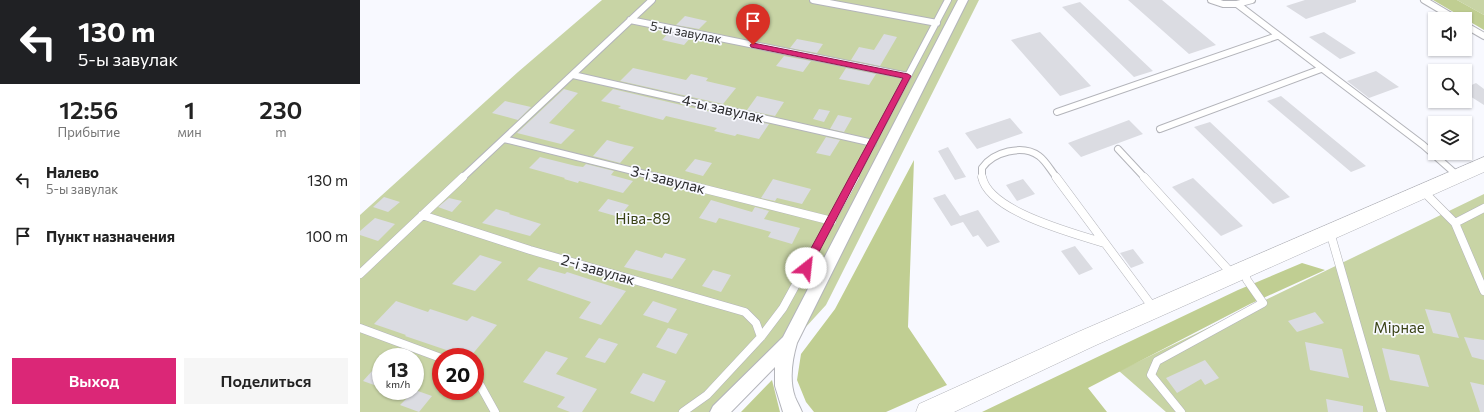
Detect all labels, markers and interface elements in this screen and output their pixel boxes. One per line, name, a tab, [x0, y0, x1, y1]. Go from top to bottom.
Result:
pin	[736, 4, 770, 45]
icon: arrive	[742, 10, 764, 32]
map controls	[1428, 12, 1472, 160]
button: sound	[1428, 12, 1472, 56]
text: 130 m	[78, 14, 155, 48]
icon: left	[12, 16, 64, 68]
street label: 5-ы завулак	[649, 17, 723, 47]
text: 5-ы завулак	[78, 48, 178, 70]
button: search	[1428, 64, 1472, 108]
street label: 4-ы завулак	[680, 90, 766, 126]
text: 12:56	[59, 95, 118, 124]
text: 1	[184, 95, 195, 124]
text: 230	[259, 95, 302, 124]
button: layers	[1428, 116, 1472, 160]
text: Прибытие	[58, 124, 120, 140]
text: мин	[178, 124, 202, 140]
text: m	[275, 124, 286, 140]
street label: 3-і завулак	[629, 161, 707, 197]
text: Налево	[46, 163, 99, 181]
icon: left	[12, 169, 34, 191]
text: 130 m	[307, 171, 348, 189]
text: 5-ы завулак	[46, 181, 118, 197]
park label: Ніва-89	[615, 209, 671, 227]
icon: arrive	[12, 225, 34, 247]
text: Пункт назначения	[46, 227, 175, 245]
text: 100 m	[306, 227, 348, 245]
position arrow	[785, 247, 827, 289]
street label: 2-і завулак	[559, 250, 637, 288]
park label: Мірнае	[1373, 318, 1425, 336]
speed limit sign: 20	[432, 348, 484, 400]
text: 13	[388, 357, 408, 381]
button: Выход	[12, 358, 176, 404]
button: Поделиться	[184, 358, 348, 404]
text: km/h	[386, 378, 410, 390]

